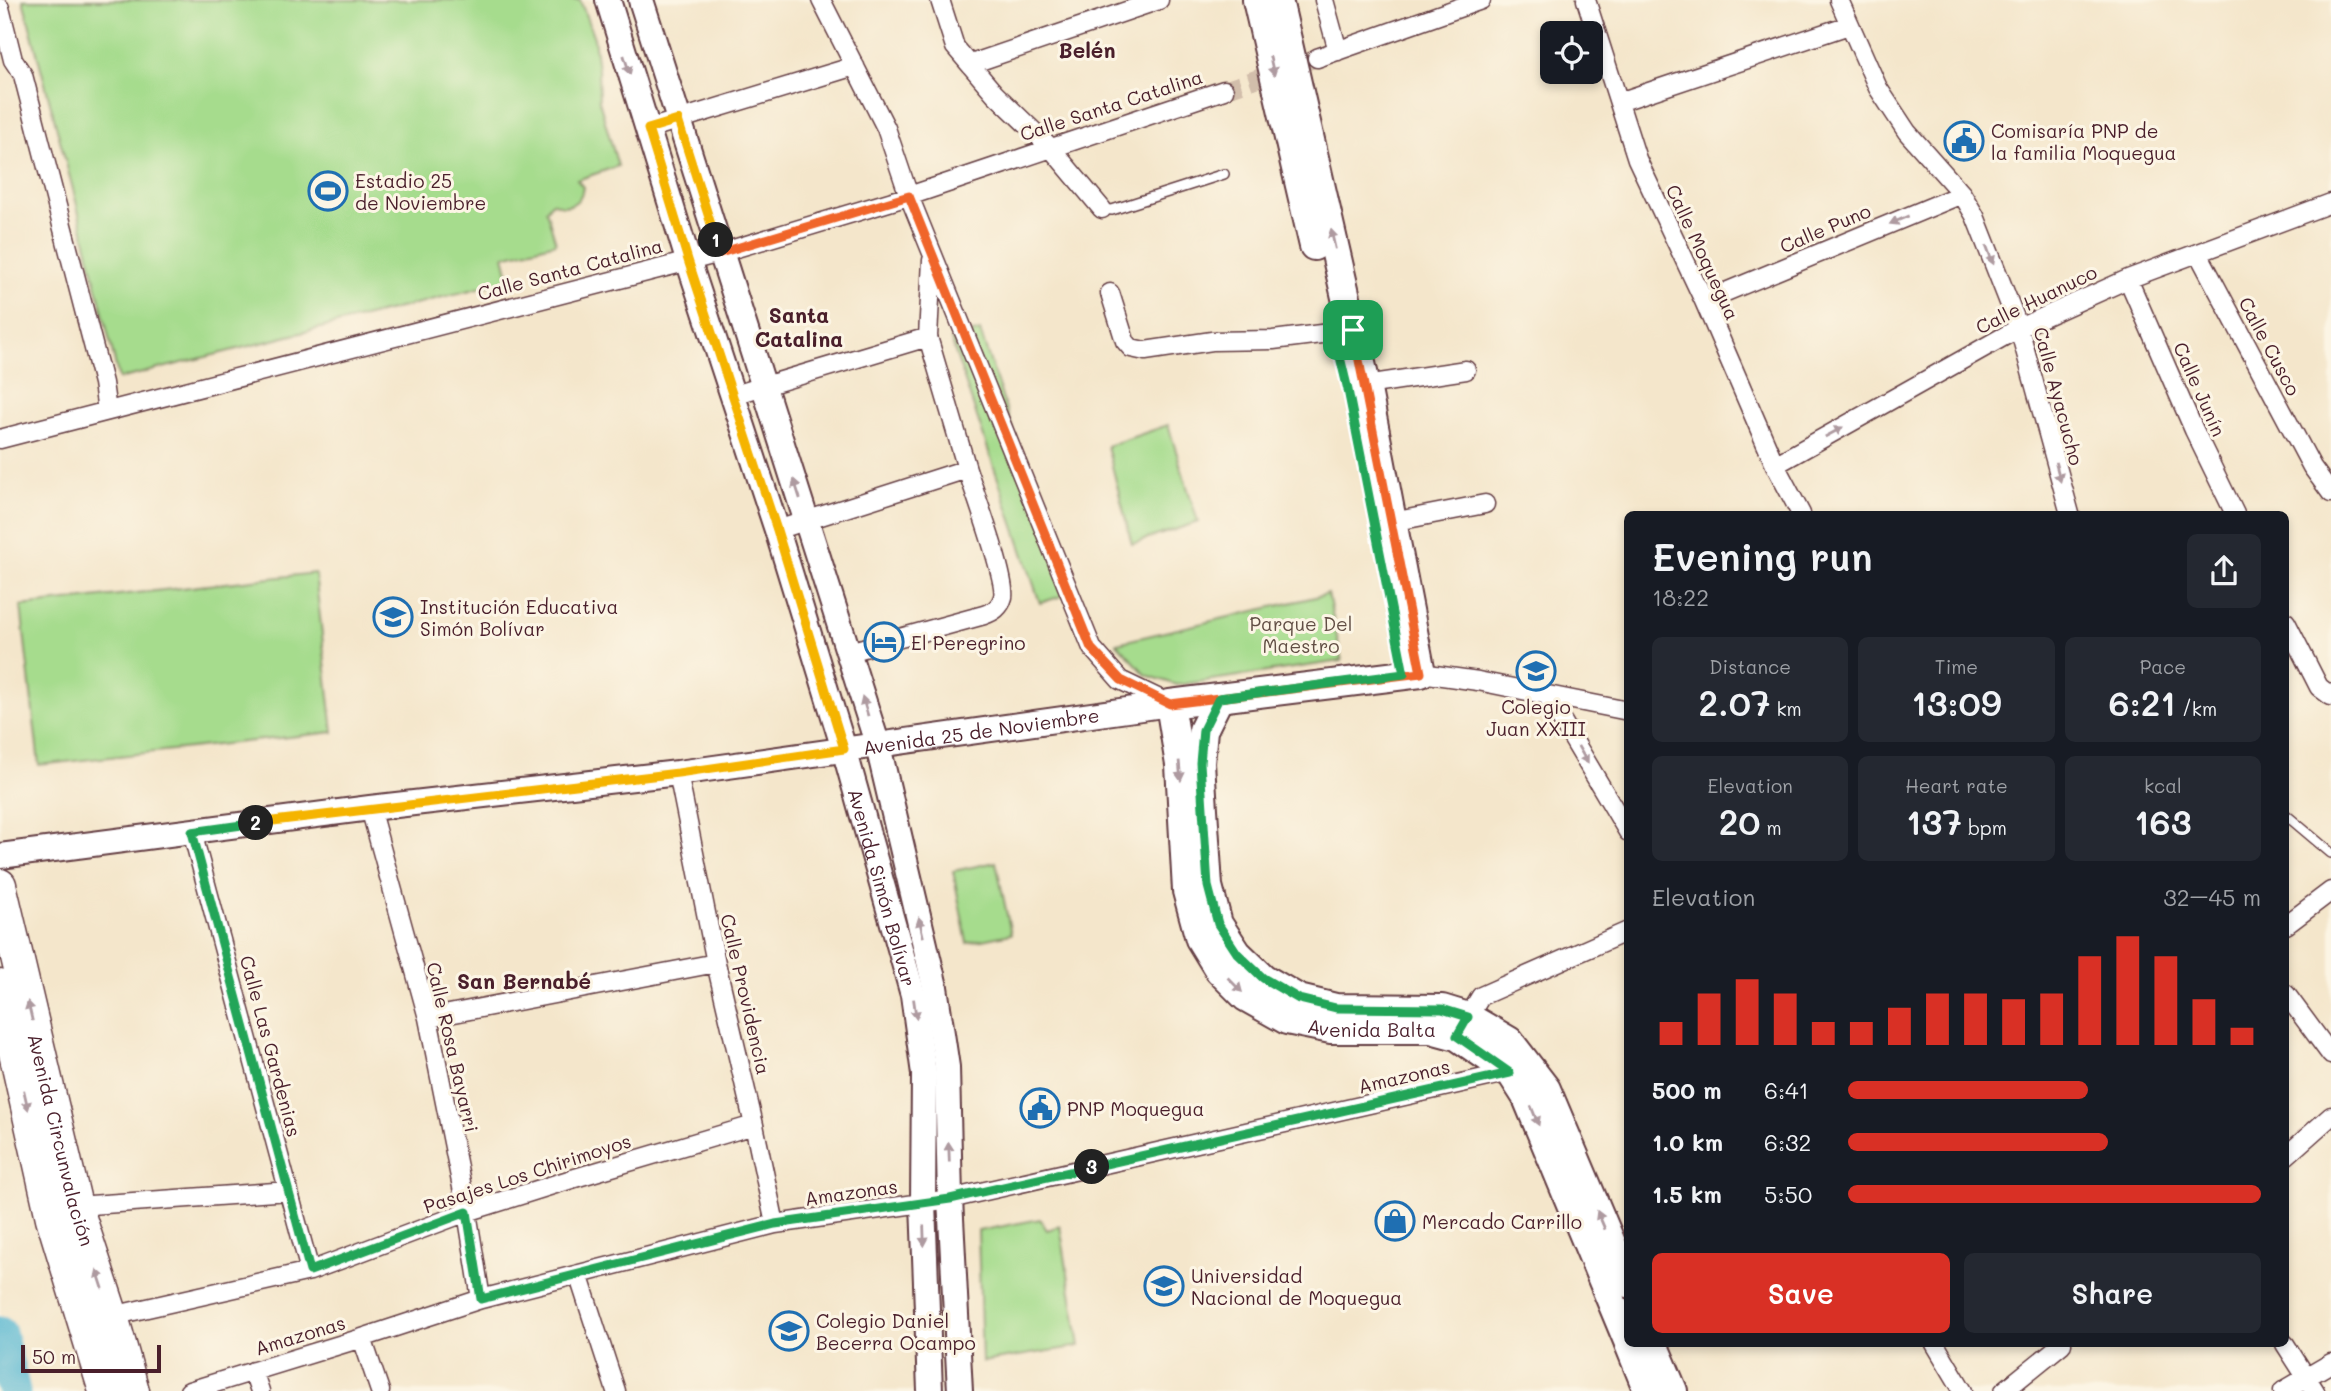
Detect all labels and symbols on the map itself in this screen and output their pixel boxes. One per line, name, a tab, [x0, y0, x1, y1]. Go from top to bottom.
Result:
district label: Belén	[1059, 36, 1115, 63]
one-way arrow	[623, 55, 633, 76]
one-way arrow	[1267, 56, 1278, 78]
street label: Calle Santa Catalina	[1016, 64, 1206, 146]
place label: Comisaría PNP de la familia Moquegua	[1991, 118, 2176, 165]
public building icon: Comisaría PNP de la familia Moquegua	[1943, 120, 1985, 162]
place label: Estadio 25 de Noviembre	[355, 168, 486, 215]
sports icon: Estadio 25 de Noviembre	[307, 170, 349, 212]
street label: Calle Moquegua	[1661, 180, 1745, 324]
street label: Calle Puno	[1776, 198, 1874, 258]
one-way arrow	[1888, 215, 1909, 226]
pin: 1	[698, 222, 734, 258]
one-way arrow	[1327, 228, 1338, 250]
street label: Calle Santa Catalina	[475, 232, 665, 306]
one-way arrow	[1985, 245, 1996, 266]
street label: Calle Huanuco	[1971, 259, 2101, 339]
street label: Calle Cusco	[2234, 292, 2306, 400]
pin	[1323, 300, 1383, 360]
district label: Santa Catalina	[755, 301, 843, 352]
street label: Calle Ayacucho	[2028, 324, 2090, 468]
street label: Calle Junín	[2168, 338, 2232, 440]
one-way arrow	[1824, 426, 1844, 438]
one-way arrow	[2054, 462, 2064, 483]
one-way arrow	[791, 478, 802, 499]
place label: Institución Educativa Simón Bolívar	[420, 594, 618, 641]
school or university icon: Institución Educativa Simón Bolívar	[372, 596, 414, 638]
park label: Parque Del Maestro	[1250, 611, 1352, 658]
hotel icon: El Peregrino	[863, 621, 905, 663]
place label: El Peregrino	[911, 630, 1026, 655]
school or university icon: Colegio Juan XXIII	[1515, 650, 1557, 692]
place label: Colegio Juan XXIII	[1486, 694, 1586, 741]
one-way arrow	[860, 695, 870, 716]
street label: Avenida 25 de Noviembre	[861, 702, 1101, 759]
one-way arrow	[1577, 746, 1589, 765]
one-way arrow	[1175, 761, 1186, 783]
street label: Avenida Simón Bolívar	[843, 786, 922, 989]
pin: 2	[238, 806, 274, 840]
street label: Calle Providencia	[715, 911, 777, 1077]
one-way arrow	[915, 915, 926, 937]
street label: Calle Las Gardenias	[235, 953, 307, 1139]
street label: Calle Rosa Bayarri	[421, 960, 485, 1134]
district label: San Bernabé	[457, 967, 591, 994]
one-way arrow	[1226, 976, 1242, 993]
one-way arrow	[910, 998, 921, 1020]
one-way arrow	[24, 1000, 35, 1022]
street label: Avenida Balta	[1306, 1012, 1436, 1042]
street label: Avenida Circunvalación	[23, 1031, 101, 1249]
street label: Amazonas	[1356, 1053, 1452, 1099]
public building icon: PNP Moquegua	[1019, 1087, 1061, 1129]
one-way arrow	[20, 1089, 31, 1111]
place label: PNP Moquegua	[1067, 1096, 1204, 1121]
one-way arrow	[1529, 1106, 1540, 1127]
street label: Pasajes Los Chirimoyos	[420, 1128, 634, 1218]
one-way arrow	[943, 1140, 955, 1162]
pin: 3	[1074, 1150, 1110, 1184]
street label: Amazonas	[803, 1173, 899, 1211]
shop icon: Mercado Carrillo	[1374, 1200, 1416, 1242]
place label: Mercado Carrillo	[1422, 1209, 1582, 1234]
one-way arrow	[1595, 1210, 1607, 1230]
one-way arrow	[919, 1225, 930, 1247]
place label: Universidad Nacional de Moquegua	[1191, 1263, 1402, 1310]
school or university icon: Universidad Nacional de Moquegua	[1143, 1265, 1185, 1307]
one-way arrow	[94, 1268, 104, 1289]
place label: Colegio Daniel Becerra Ocampo	[816, 1308, 976, 1355]
street label: Amazonas	[252, 1309, 348, 1361]
school or university icon: Colegio Daniel Becerra Ocampo	[768, 1310, 810, 1352]
scale bar	[21, 1342, 161, 1374]

